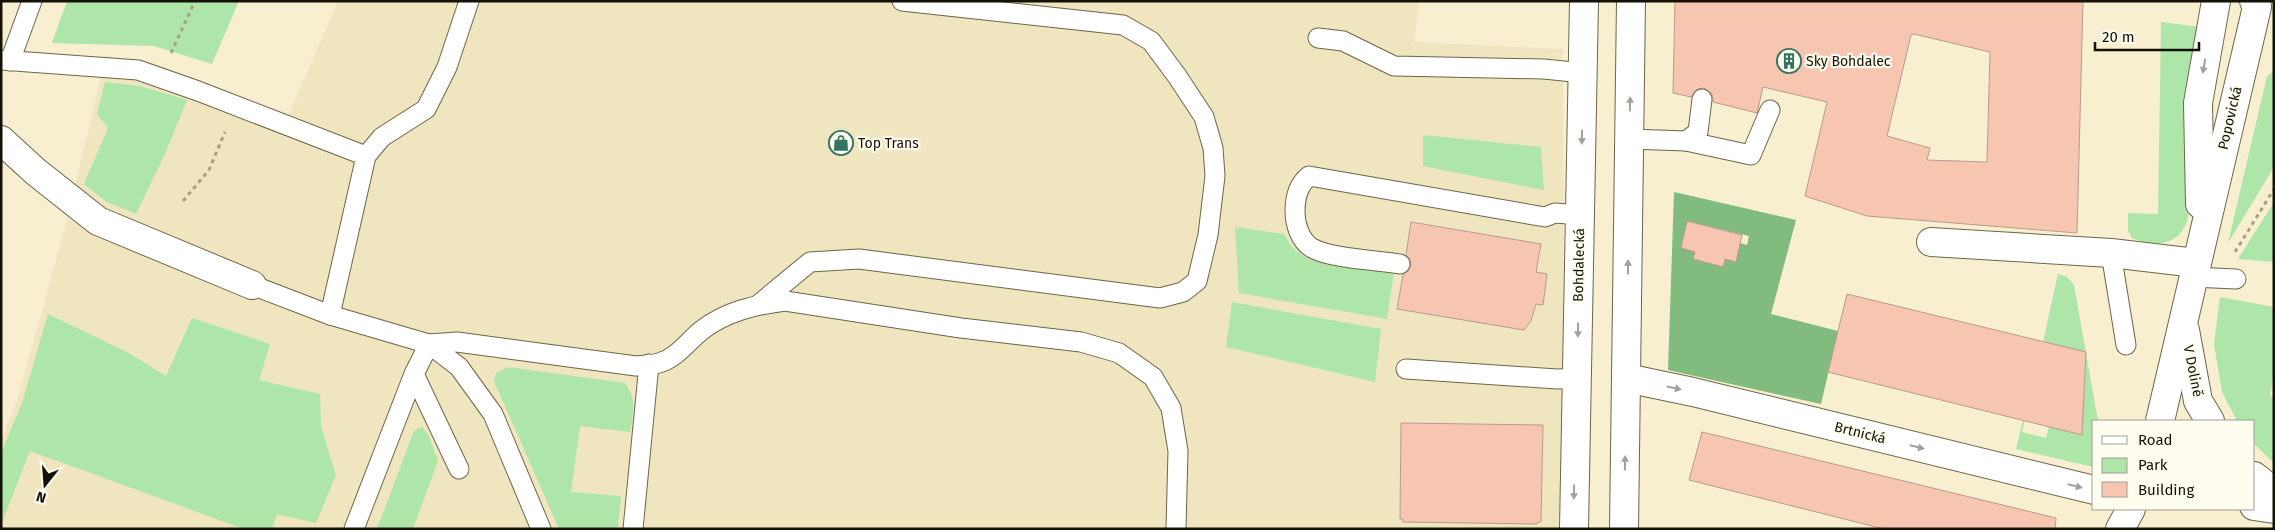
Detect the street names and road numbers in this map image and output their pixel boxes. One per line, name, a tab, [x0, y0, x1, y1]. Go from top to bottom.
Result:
street label: Popovická	[2214, 85, 2246, 151]
street label: Bohdalecká	[1570, 228, 1588, 302]
street label: V Dolině	[2180, 344, 2206, 398]
street label: Brtnická	[1833, 418, 1887, 448]

